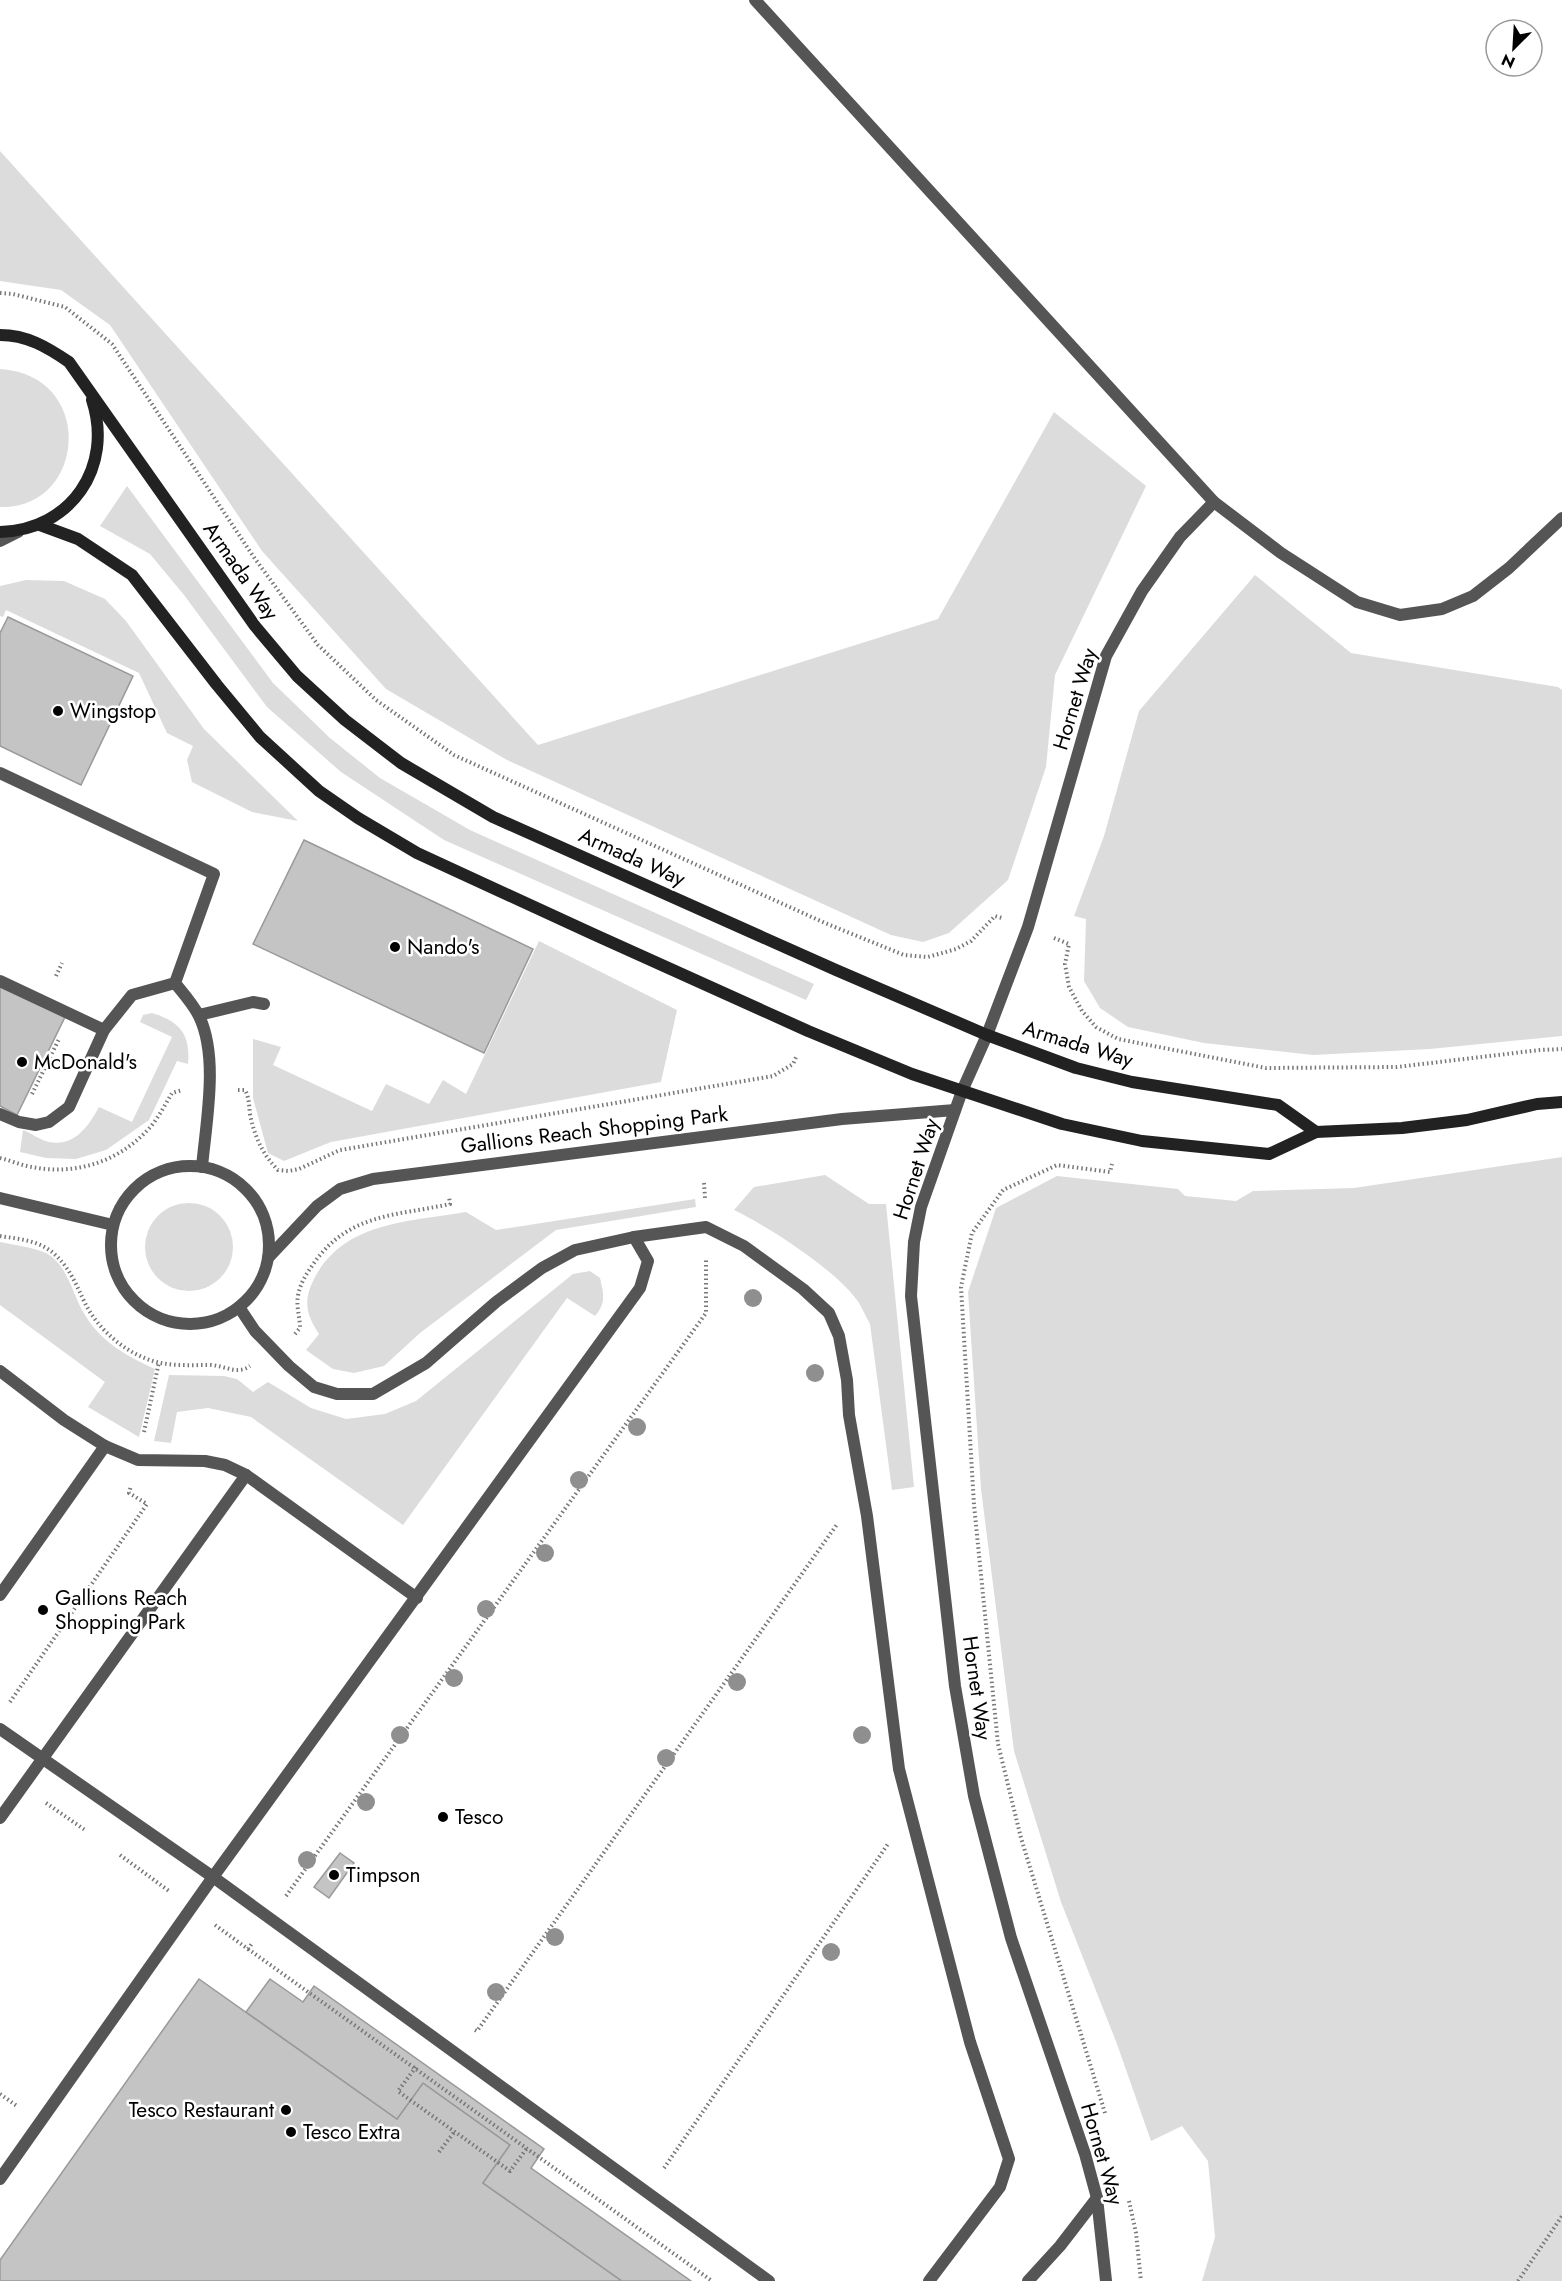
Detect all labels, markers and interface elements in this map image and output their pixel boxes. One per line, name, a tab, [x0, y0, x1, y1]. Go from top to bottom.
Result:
north arrow	[1484, 18, 1544, 78]
text: N	[1498, 48, 1519, 74]
street label: Armada Way	[196, 516, 286, 627]
street label: Hornet Way	[1045, 644, 1105, 753]
place label: Wingstop	[70, 696, 156, 726]
marker: Wingstop	[51, 704, 65, 718]
street label: Armada Way	[574, 820, 691, 894]
place label: Nando's	[407, 932, 480, 962]
marker: Nando's	[388, 940, 402, 954]
street label: Armada Way	[1019, 1013, 1138, 1075]
place label: McDonald's	[34, 1047, 137, 1077]
marker: McDonald's	[15, 1055, 29, 1069]
street label: Gallions Reach Shopping Park	[459, 1099, 730, 1161]
street label: Hornet Way	[886, 1114, 947, 1223]
place label: Gallions Reach Shopping Park	[55, 1583, 188, 1637]
marker: Gallions Reach Shopping Park	[36, 1603, 50, 1617]
street label: Hornet Way	[955, 1634, 999, 1743]
place label: Tesco	[455, 1802, 503, 1832]
marker: Tesco	[436, 1810, 450, 1824]
place label: Timpson	[346, 1860, 421, 1890]
marker: Timpson	[327, 1868, 341, 1882]
place label: Tesco Restaurant	[129, 2095, 274, 2125]
street label: Hornet Way	[1073, 2099, 1131, 2209]
marker: Tesco Restaurant	[279, 2103, 293, 2117]
place label: Tesco Extra	[303, 2117, 400, 2147]
marker: Tesco Extra	[284, 2125, 298, 2139]

